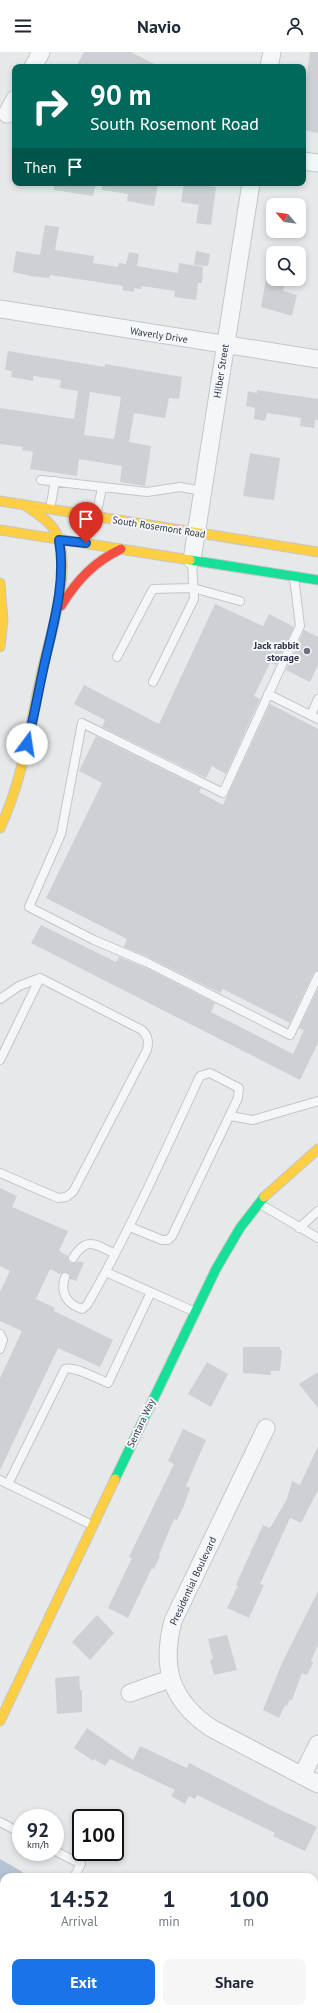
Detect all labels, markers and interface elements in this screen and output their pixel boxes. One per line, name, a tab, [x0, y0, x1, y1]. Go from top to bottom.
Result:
icon: menu	[12, 15, 34, 37]
text: Navio	[137, 15, 181, 38]
icon: person	[284, 15, 306, 37]
text: 90 m	[90, 76, 151, 113]
icon: right	[24, 80, 76, 132]
text: South Rosemont Road	[90, 112, 259, 135]
icon: arrive	[64, 156, 86, 178]
text: Then	[24, 158, 56, 177]
north arrow	[266, 198, 306, 238]
map controls	[266, 198, 306, 286]
button: search	[266, 246, 306, 286]
street label: Waverly Drive	[129, 324, 189, 346]
street label: Hilber Street	[210, 343, 232, 399]
pin	[69, 502, 103, 543]
icon: arrive	[75, 508, 97, 530]
street label: South Rosemont Road	[112, 513, 206, 541]
place label: Jack rabbit storage	[253, 639, 300, 664]
marker: Jack rabbit storage	[302, 646, 312, 656]
position arrow	[6, 723, 48, 765]
street label: Sentara Way	[124, 1396, 158, 1450]
street label: Presidential Boulevard	[167, 1535, 219, 1627]
speed limit sign: 100	[72, 1809, 124, 1861]
text: 92	[27, 1817, 49, 1843]
text: km/h	[27, 1838, 49, 1851]
text: 14:52	[49, 1883, 110, 1914]
text: 1	[162, 1883, 176, 1914]
text: 100	[228, 1883, 269, 1914]
text: Arrival	[61, 1913, 97, 1930]
text: min	[158, 1913, 180, 1930]
text: m	[244, 1913, 254, 1930]
button: Exit	[12, 1959, 155, 2005]
button: Share	[163, 1959, 306, 2005]

